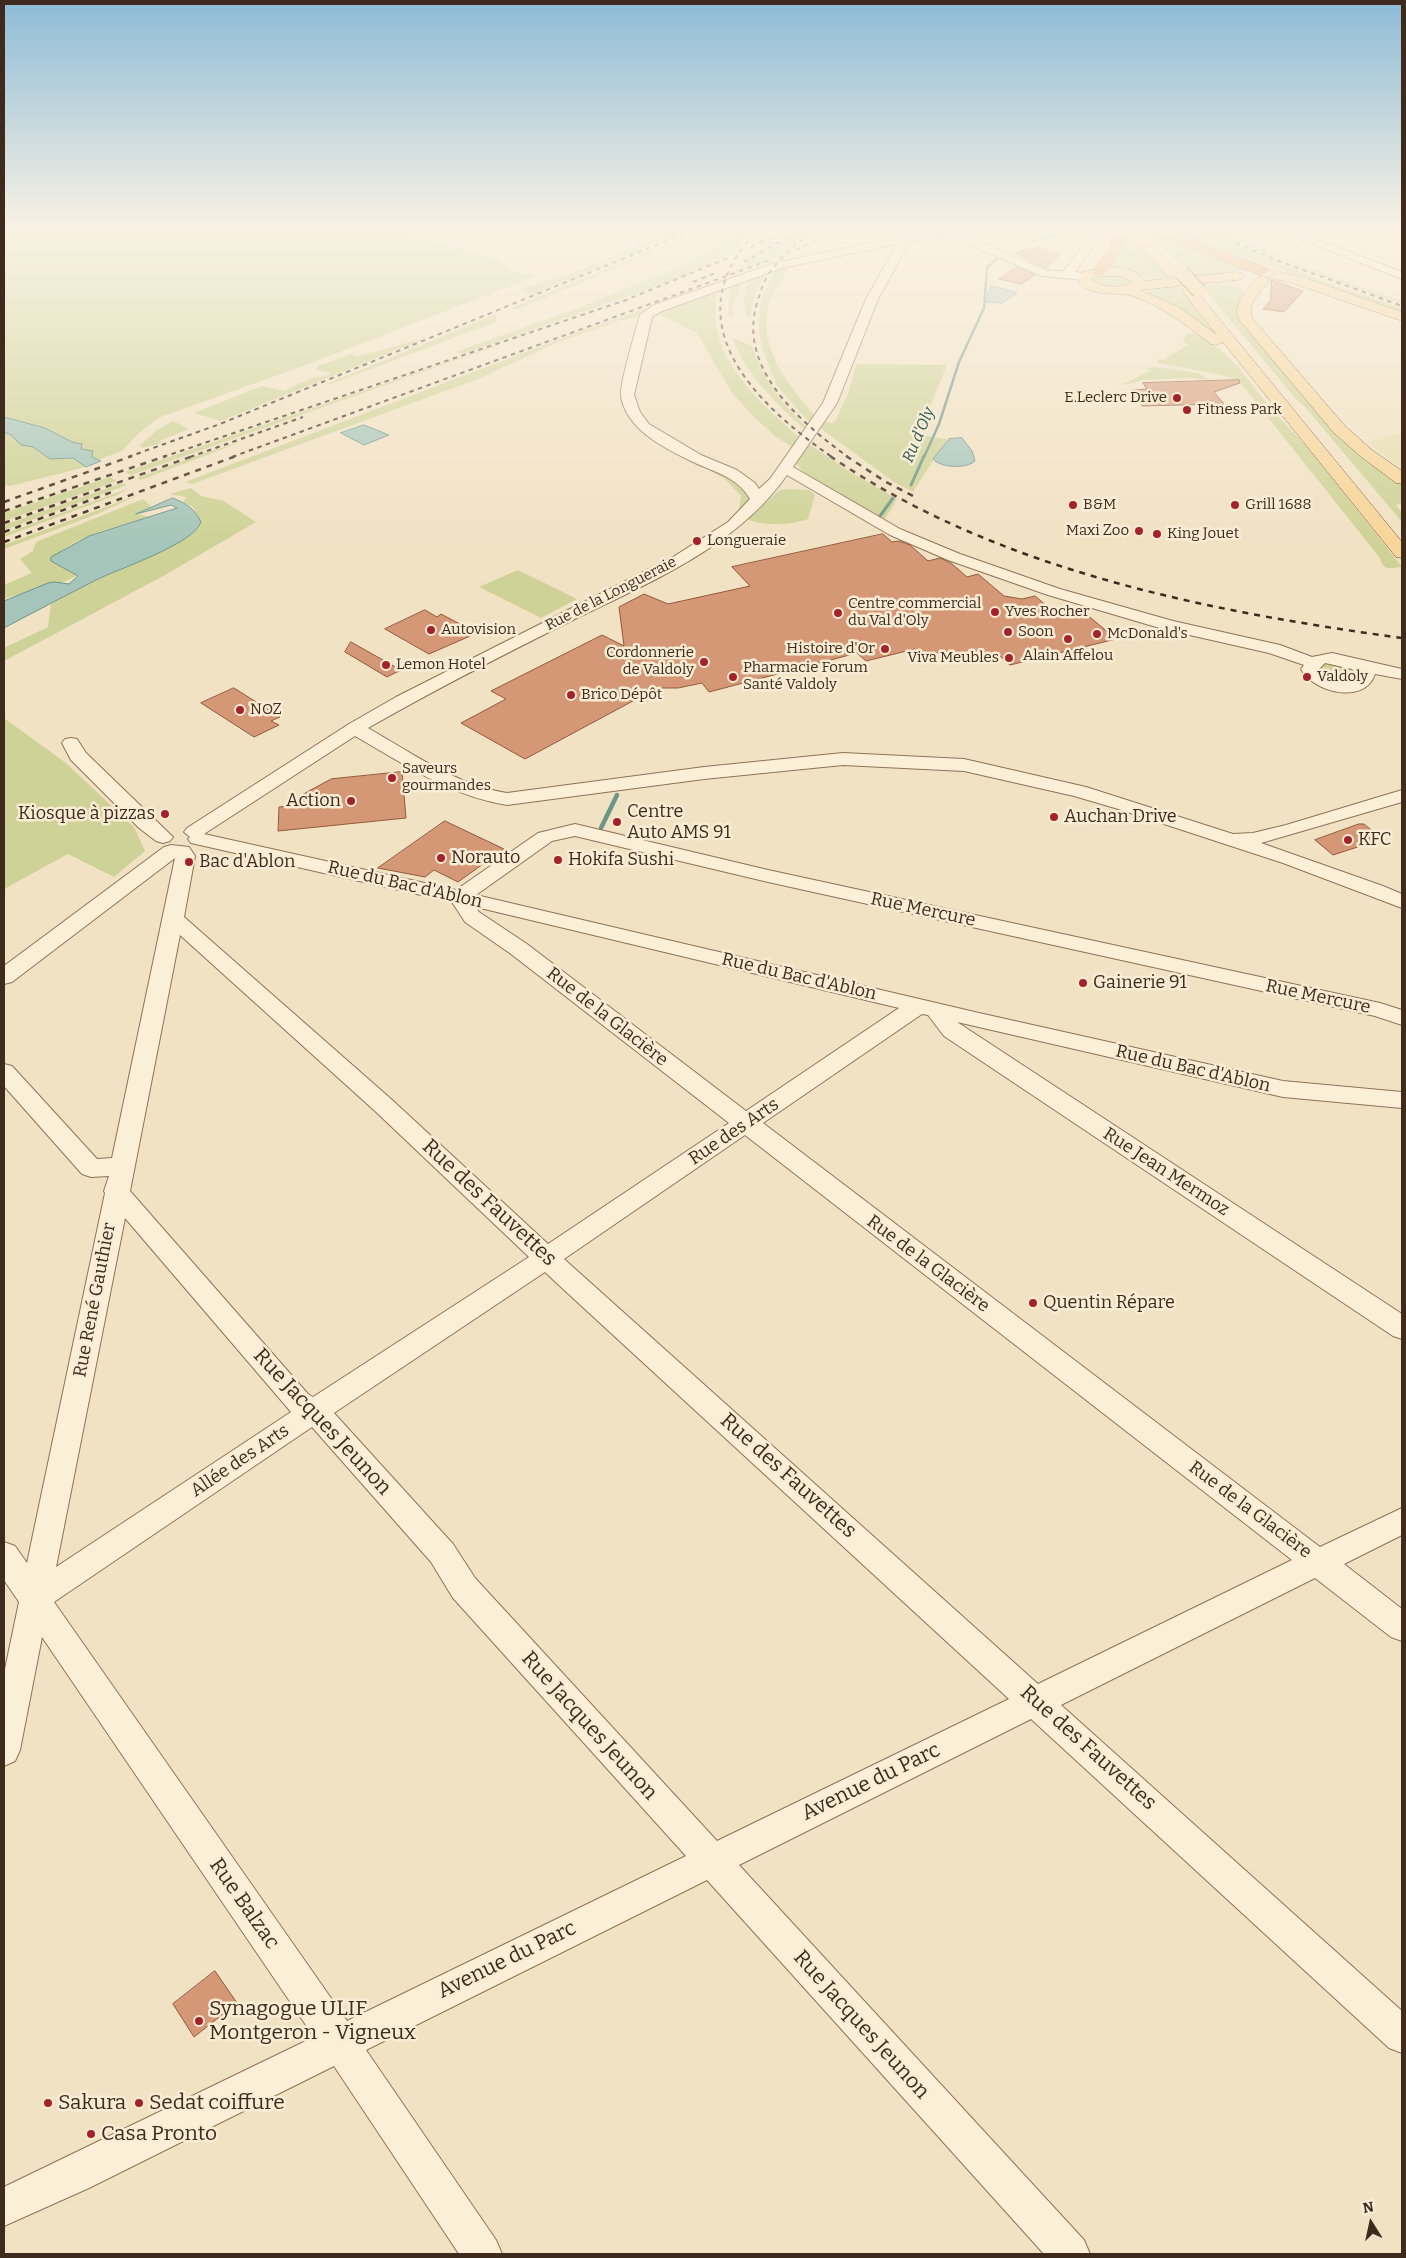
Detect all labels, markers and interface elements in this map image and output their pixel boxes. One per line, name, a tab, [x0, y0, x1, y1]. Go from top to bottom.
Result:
place label: E.Leclerc Drive	[1064, 389, 1167, 407]
marker: E.Leclerc Drive	[1171, 392, 1183, 404]
place label: Fitness Park	[1197, 401, 1282, 419]
water label: Ru d'Oly	[899, 404, 939, 466]
marker: Fitness Park	[1181, 404, 1193, 416]
place label: B&M	[1083, 496, 1116, 514]
place label: Grill 1688	[1245, 496, 1312, 514]
marker: B&M	[1067, 499, 1079, 511]
marker: Grill 1688	[1229, 499, 1241, 511]
place label: Maxi Zoo	[1066, 522, 1129, 540]
marker: Maxi Zoo	[1133, 525, 1145, 537]
place label: King Jouet	[1167, 525, 1239, 543]
marker: King Jouet	[1151, 528, 1163, 540]
place label: Longueraie	[707, 532, 786, 550]
marker: Longueraie	[691, 535, 703, 547]
street label: Rue de la Longueraie	[542, 553, 680, 635]
place label: Centre commercial du Val d'Oly	[848, 595, 981, 630]
place label: Yves Rocher	[1005, 603, 1090, 621]
marker: Yves Rocher	[989, 606, 1001, 618]
marker: Centre commercial du Val d'Oly	[832, 607, 844, 619]
place label: Autovision	[441, 621, 516, 639]
place label: Soon	[1018, 623, 1054, 641]
marker: Autovision	[425, 624, 437, 636]
place label: McDonald's	[1107, 625, 1188, 643]
marker: Soon	[1002, 626, 1014, 638]
marker: McDonald's	[1091, 628, 1103, 640]
marker: Alain Affelou	[1062, 633, 1074, 645]
place label: Histoire d'Or	[786, 640, 875, 658]
marker: Histoire d'Or	[879, 643, 891, 655]
place label: Cordonnerie de Valdoly	[606, 644, 694, 679]
place label: Alain Affelou	[1023, 647, 1113, 665]
place label: Viva Meubles	[907, 649, 999, 667]
marker: Viva Meubles	[1003, 652, 1015, 664]
place label: Lemon Hotel	[396, 656, 486, 674]
marker: Cordonnerie de Valdoly	[698, 656, 710, 668]
marker: Lemon Hotel	[380, 659, 392, 671]
place label: Pharmacie Forum Santé Valdoly	[743, 659, 868, 694]
place label: Valdoly	[1317, 668, 1368, 686]
marker: Pharmacie Forum Santé Valdoly	[727, 671, 739, 683]
marker: Valdoly	[1301, 671, 1313, 683]
place label: Brico Dépôt	[581, 686, 662, 704]
marker: Brico Dépôt	[565, 689, 577, 701]
place label: NOZ	[250, 701, 282, 719]
marker: NOZ	[234, 704, 246, 716]
place label: Saveurs gourmandes	[402, 760, 491, 795]
marker: Saveurs gourmandes	[386, 772, 398, 784]
place label: Action	[286, 790, 341, 812]
marker: Action	[345, 795, 357, 807]
place label: Centre Auto AMS 91	[627, 801, 731, 844]
place label: Kiosque à pizzas	[18, 803, 155, 825]
place label: Auchan Drive	[1064, 806, 1177, 828]
marker: Kiosque à pizzas	[159, 808, 171, 820]
marker: Auchan Drive	[1048, 811, 1060, 823]
marker: Centre Auto AMS 91	[611, 816, 623, 828]
place label: KFC	[1358, 829, 1391, 851]
marker: KFC	[1342, 834, 1354, 846]
place label: Norauto	[451, 847, 520, 869]
place label: Hokifa Sushi	[568, 849, 674, 871]
place label: Bac d'Ablon	[199, 851, 296, 873]
marker: Norauto	[435, 852, 447, 864]
marker: Hokifa Sushi	[552, 854, 564, 866]
marker: Bac d'Ablon	[183, 856, 195, 868]
street label: Rue du Bac d'Ablon	[326, 857, 484, 913]
street label: Rue Mercure	[869, 888, 977, 932]
street label: Rue du Bac d'Ablon	[720, 949, 878, 1005]
street label: Rue de la Glacière	[542, 963, 672, 1071]
place label: Gainerie 91	[1093, 972, 1187, 994]
street label: Rue Mercure	[1264, 975, 1372, 1019]
marker: Gainerie 91	[1077, 977, 1089, 989]
street label: Rue du Bac d'Ablon	[1114, 1041, 1272, 1097]
street label: Rue des Arts	[685, 1094, 783, 1170]
street label: Rue Jean Mermoz	[1099, 1123, 1233, 1221]
street label: Rue des Fauvettes	[417, 1134, 561, 1272]
street label: Rue de la Glacière	[862, 1211, 994, 1317]
street label: Rue René Gauthier	[69, 1221, 121, 1379]
place label: Quentin Répare	[1043, 1292, 1175, 1314]
marker: Quentin Répare	[1027, 1297, 1039, 1309]
street label: Rue Jacques Jeunon	[248, 1343, 396, 1501]
street label: Rue des Fauvettes	[715, 1408, 861, 1544]
street label: Allée des Arts	[187, 1420, 293, 1502]
street label: Rue de la Glacière	[1184, 1457, 1316, 1563]
street label: Rue Jacques Jeunon	[516, 1646, 662, 1806]
street label: Rue des Fauvettes	[1015, 1680, 1161, 1816]
street label: Avenue du Parc	[798, 1738, 944, 1826]
street label: Rue Balzac	[204, 1854, 284, 1954]
street label: Avenue du Parc	[434, 1916, 580, 2004]
street label: Rue Jacques Jeunon	[788, 1945, 934, 2105]
place label: Synagogue ULIF Montgeron - Vigneux	[209, 1996, 416, 2046]
marker: Synagogue ULIF Montgeron - Vigneux	[193, 2015, 205, 2027]
place label: Sakura	[58, 2090, 126, 2116]
place label: Sedat coiffure	[149, 2090, 285, 2116]
marker: Sakura	[42, 2097, 54, 2109]
marker: Sedat coiffure	[133, 2097, 145, 2109]
place label: Casa Pronto	[101, 2121, 217, 2147]
marker: Casa Pronto	[85, 2128, 97, 2140]
north arrow	[1346, 2198, 1396, 2248]
text: N	[1362, 2198, 1375, 2217]

